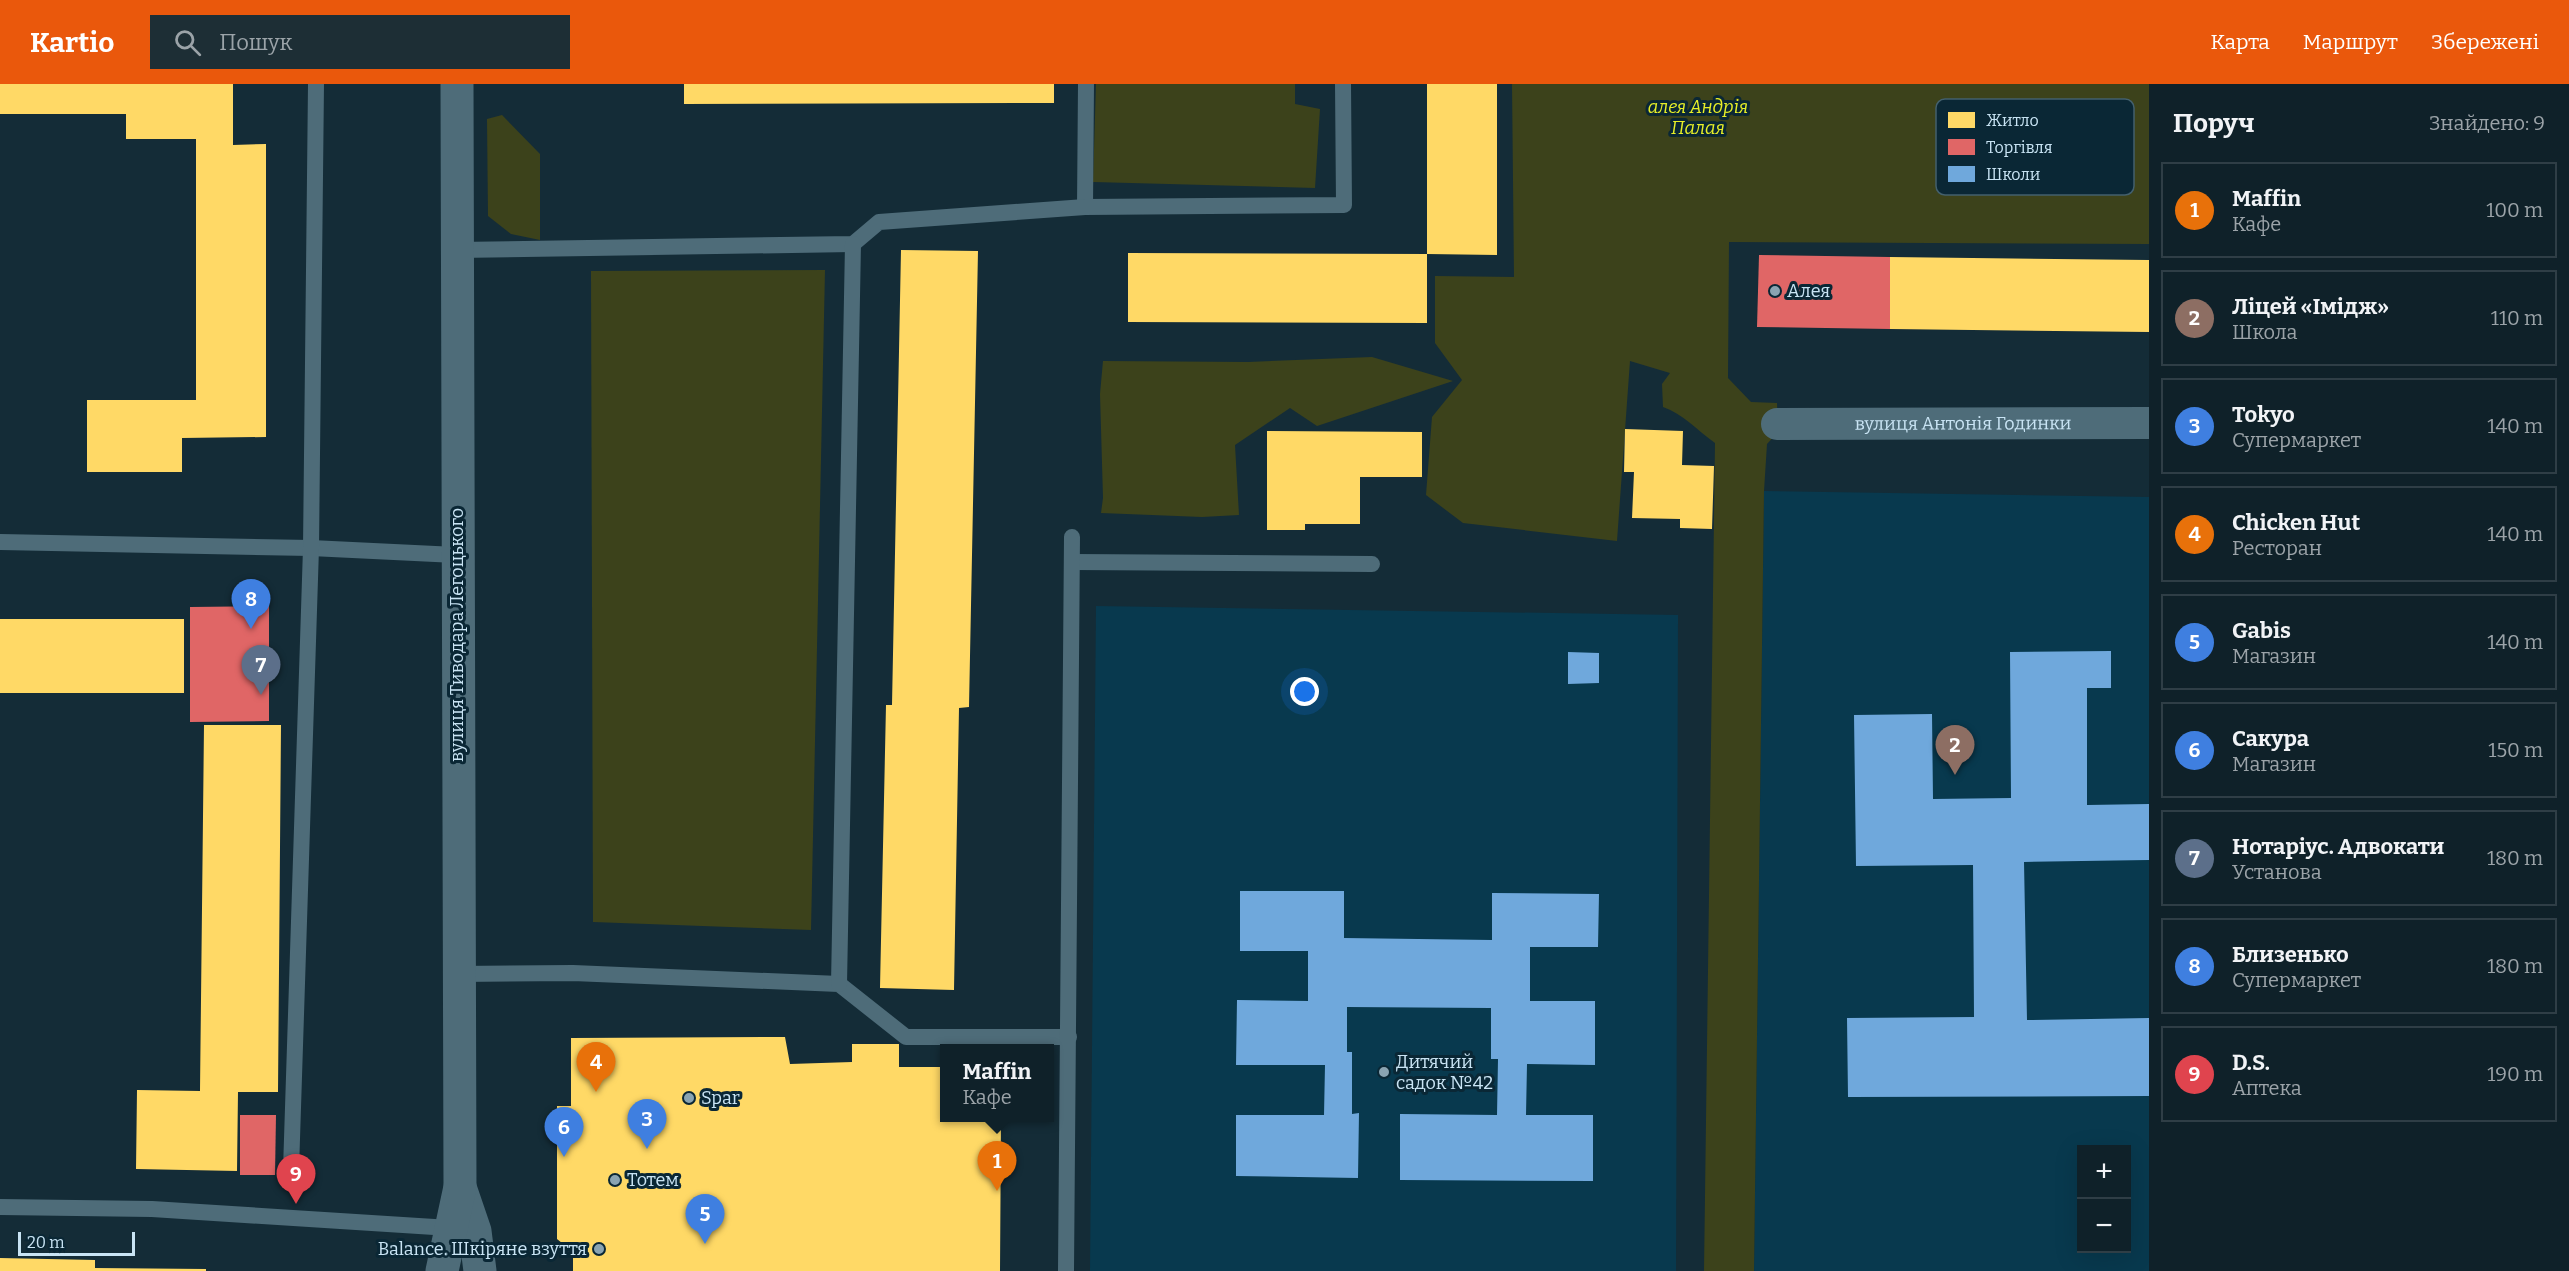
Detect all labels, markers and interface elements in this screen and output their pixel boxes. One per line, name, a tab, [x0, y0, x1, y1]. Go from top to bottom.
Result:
search box	[150, 15, 570, 69]
text: Kartio	[30, 26, 114, 59]
icon: search	[171, 26, 204, 59]
text: Пошук	[219, 29, 293, 56]
text: Карта	[2211, 29, 2270, 55]
text: Маршрут	[2303, 29, 2398, 55]
text: Збережені	[2431, 29, 2539, 55]
park label: алея Андрія Палая	[1648, 96, 1748, 139]
legend	[1936, 99, 2134, 195]
text: Поруч	[2173, 108, 2255, 139]
text: Житло	[1986, 111, 2039, 130]
text: Знайдено: 9	[2429, 111, 2545, 135]
text: Торгівля	[1986, 138, 2053, 157]
text: Школи	[1986, 165, 2040, 184]
text: Maffin	[2232, 185, 2301, 212]
text: 1	[2190, 198, 2199, 222]
text: 100 m	[2486, 198, 2543, 222]
text: Кафе	[2232, 212, 2281, 236]
place label: Алея	[1787, 280, 1830, 302]
marker: Алея	[1768, 284, 1782, 298]
text: Ліцей «Імідж»	[2232, 293, 2389, 320]
text: 2	[2189, 306, 2200, 330]
text: 110 m	[2491, 306, 2543, 330]
text: Школа	[2232, 320, 2298, 344]
text: Tokyo	[2232, 401, 2295, 428]
street label: вулиця Антонія Годинки	[1855, 412, 2071, 435]
text: 3	[2189, 414, 2200, 438]
text: 140 m	[2487, 414, 2543, 438]
text: Супермаркет	[2232, 428, 2361, 452]
street label: вулиця Тиводара Легоцького	[446, 508, 468, 762]
text: Chicken Hut	[2232, 509, 2360, 536]
text: 4	[2188, 522, 2201, 546]
text: 140 m	[2487, 522, 2543, 546]
text: Ресторан	[2232, 536, 2322, 560]
pin: 8	[232, 580, 270, 629]
text: Gabis	[2232, 617, 2291, 644]
text: 5	[2189, 630, 2200, 654]
text: 140 m	[2487, 630, 2543, 654]
text: Магазин	[2232, 644, 2316, 668]
pin: 7	[242, 646, 280, 695]
your location	[1290, 677, 1319, 706]
text: Сакура	[2232, 725, 2309, 752]
pin: 2	[1936, 726, 1974, 775]
text: 6	[2189, 738, 2200, 762]
text: 150 m	[2488, 738, 2543, 762]
text: Магазин	[2232, 752, 2316, 776]
text: Нотаріус. Адвокати	[2232, 833, 2444, 860]
text: 7	[2189, 846, 2200, 870]
text: 180 m	[2487, 846, 2543, 870]
text: Установа	[2232, 860, 2322, 884]
text: Близенько	[2232, 941, 2349, 968]
text: 8	[2188, 954, 2201, 978]
text: 180 m	[2487, 954, 2543, 978]
text: Супермаркет	[2232, 968, 2361, 992]
pin: 4	[576, 1042, 616, 1092]
popup	[940, 1044, 1054, 1122]
text: D.S.	[2232, 1049, 2270, 1076]
place label: Дитячий садок №42	[1396, 1051, 1493, 1094]
text: Maffin	[962, 1058, 1032, 1085]
text: 9	[2189, 1062, 2200, 1086]
text: 190 m	[2487, 1062, 2543, 1086]
marker: Дитячий садок №42	[1377, 1065, 1391, 1079]
text: Аптека	[2232, 1076, 2302, 1100]
text: Кафе	[962, 1085, 1012, 1109]
place label: Spar	[701, 1087, 740, 1109]
marker: Spar	[682, 1091, 696, 1105]
pin: 3	[628, 1100, 666, 1149]
pin: 6	[544, 1108, 584, 1157]
pin: 1	[978, 1142, 1016, 1191]
map controls	[2077, 1145, 2131, 1253]
button: +	[2077, 1145, 2131, 1199]
pin: 9	[276, 1154, 316, 1204]
place label: Тотем	[627, 1169, 679, 1191]
marker: Тотем	[608, 1173, 622, 1187]
pin: 5	[686, 1194, 724, 1244]
button: −	[2077, 1199, 2131, 1253]
scale bar	[18, 1229, 135, 1256]
text: 20 m	[27, 1233, 64, 1252]
place label: Balance. Шкіряне взуття	[378, 1238, 587, 1260]
marker: Balance. Шкіряне взуття	[592, 1242, 606, 1256]

